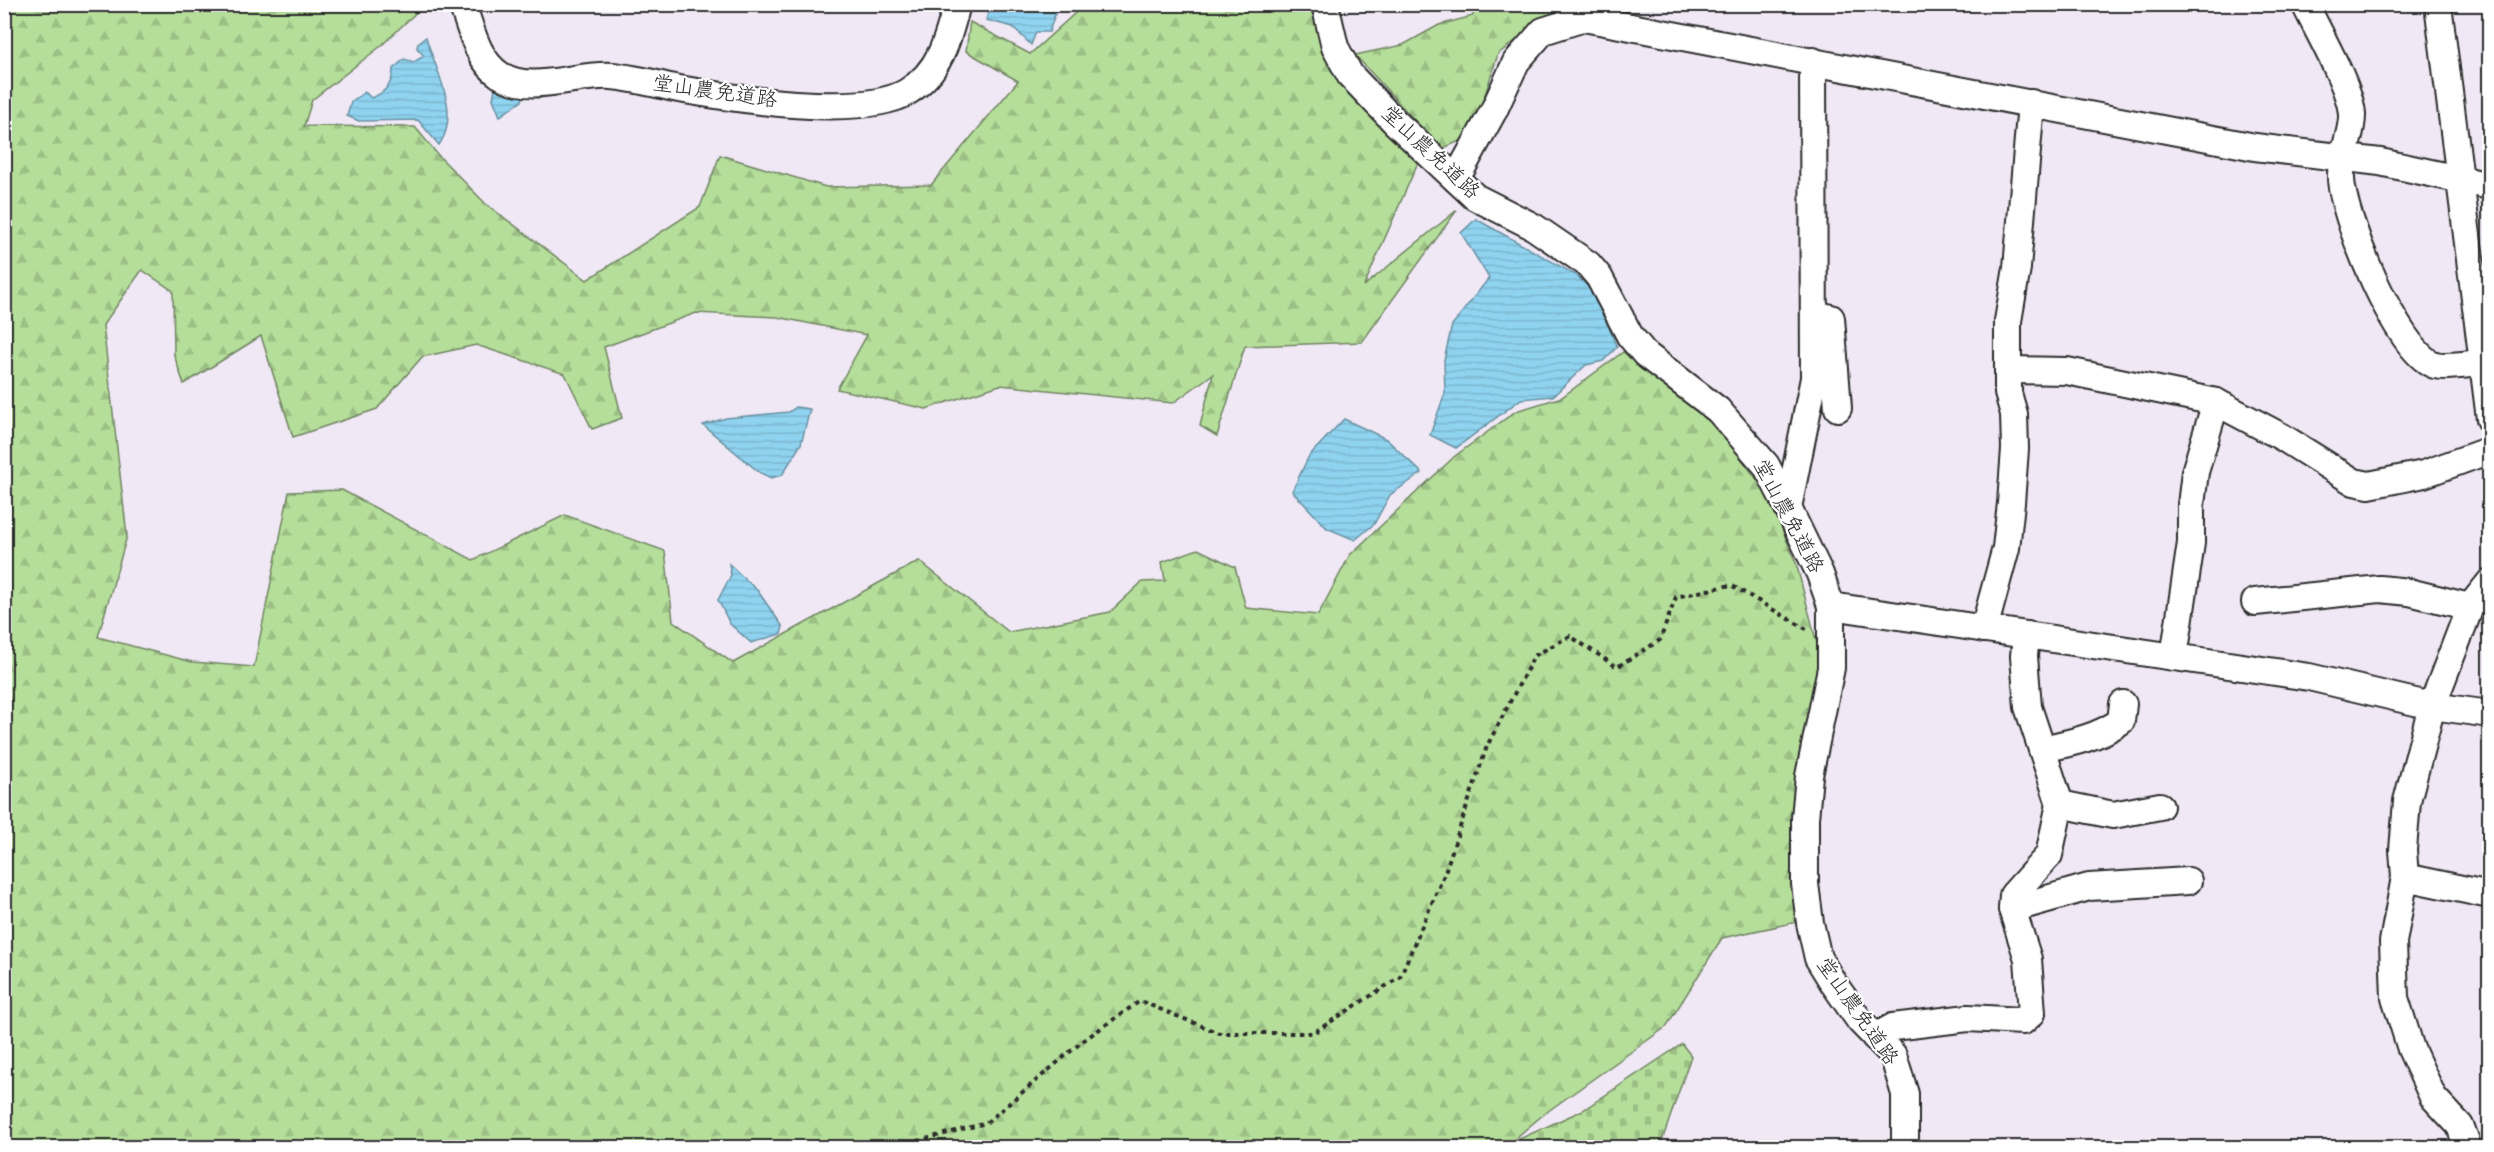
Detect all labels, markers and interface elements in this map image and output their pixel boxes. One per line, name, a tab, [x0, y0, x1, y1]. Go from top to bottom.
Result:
street label: 堂山農免道路	[651, 68, 779, 115]
street label: 堂山農免道路	[1375, 99, 1487, 206]
street label: 堂山農免道路	[1746, 454, 1831, 579]
street label: 堂山農免道路	[1810, 951, 1906, 1071]

